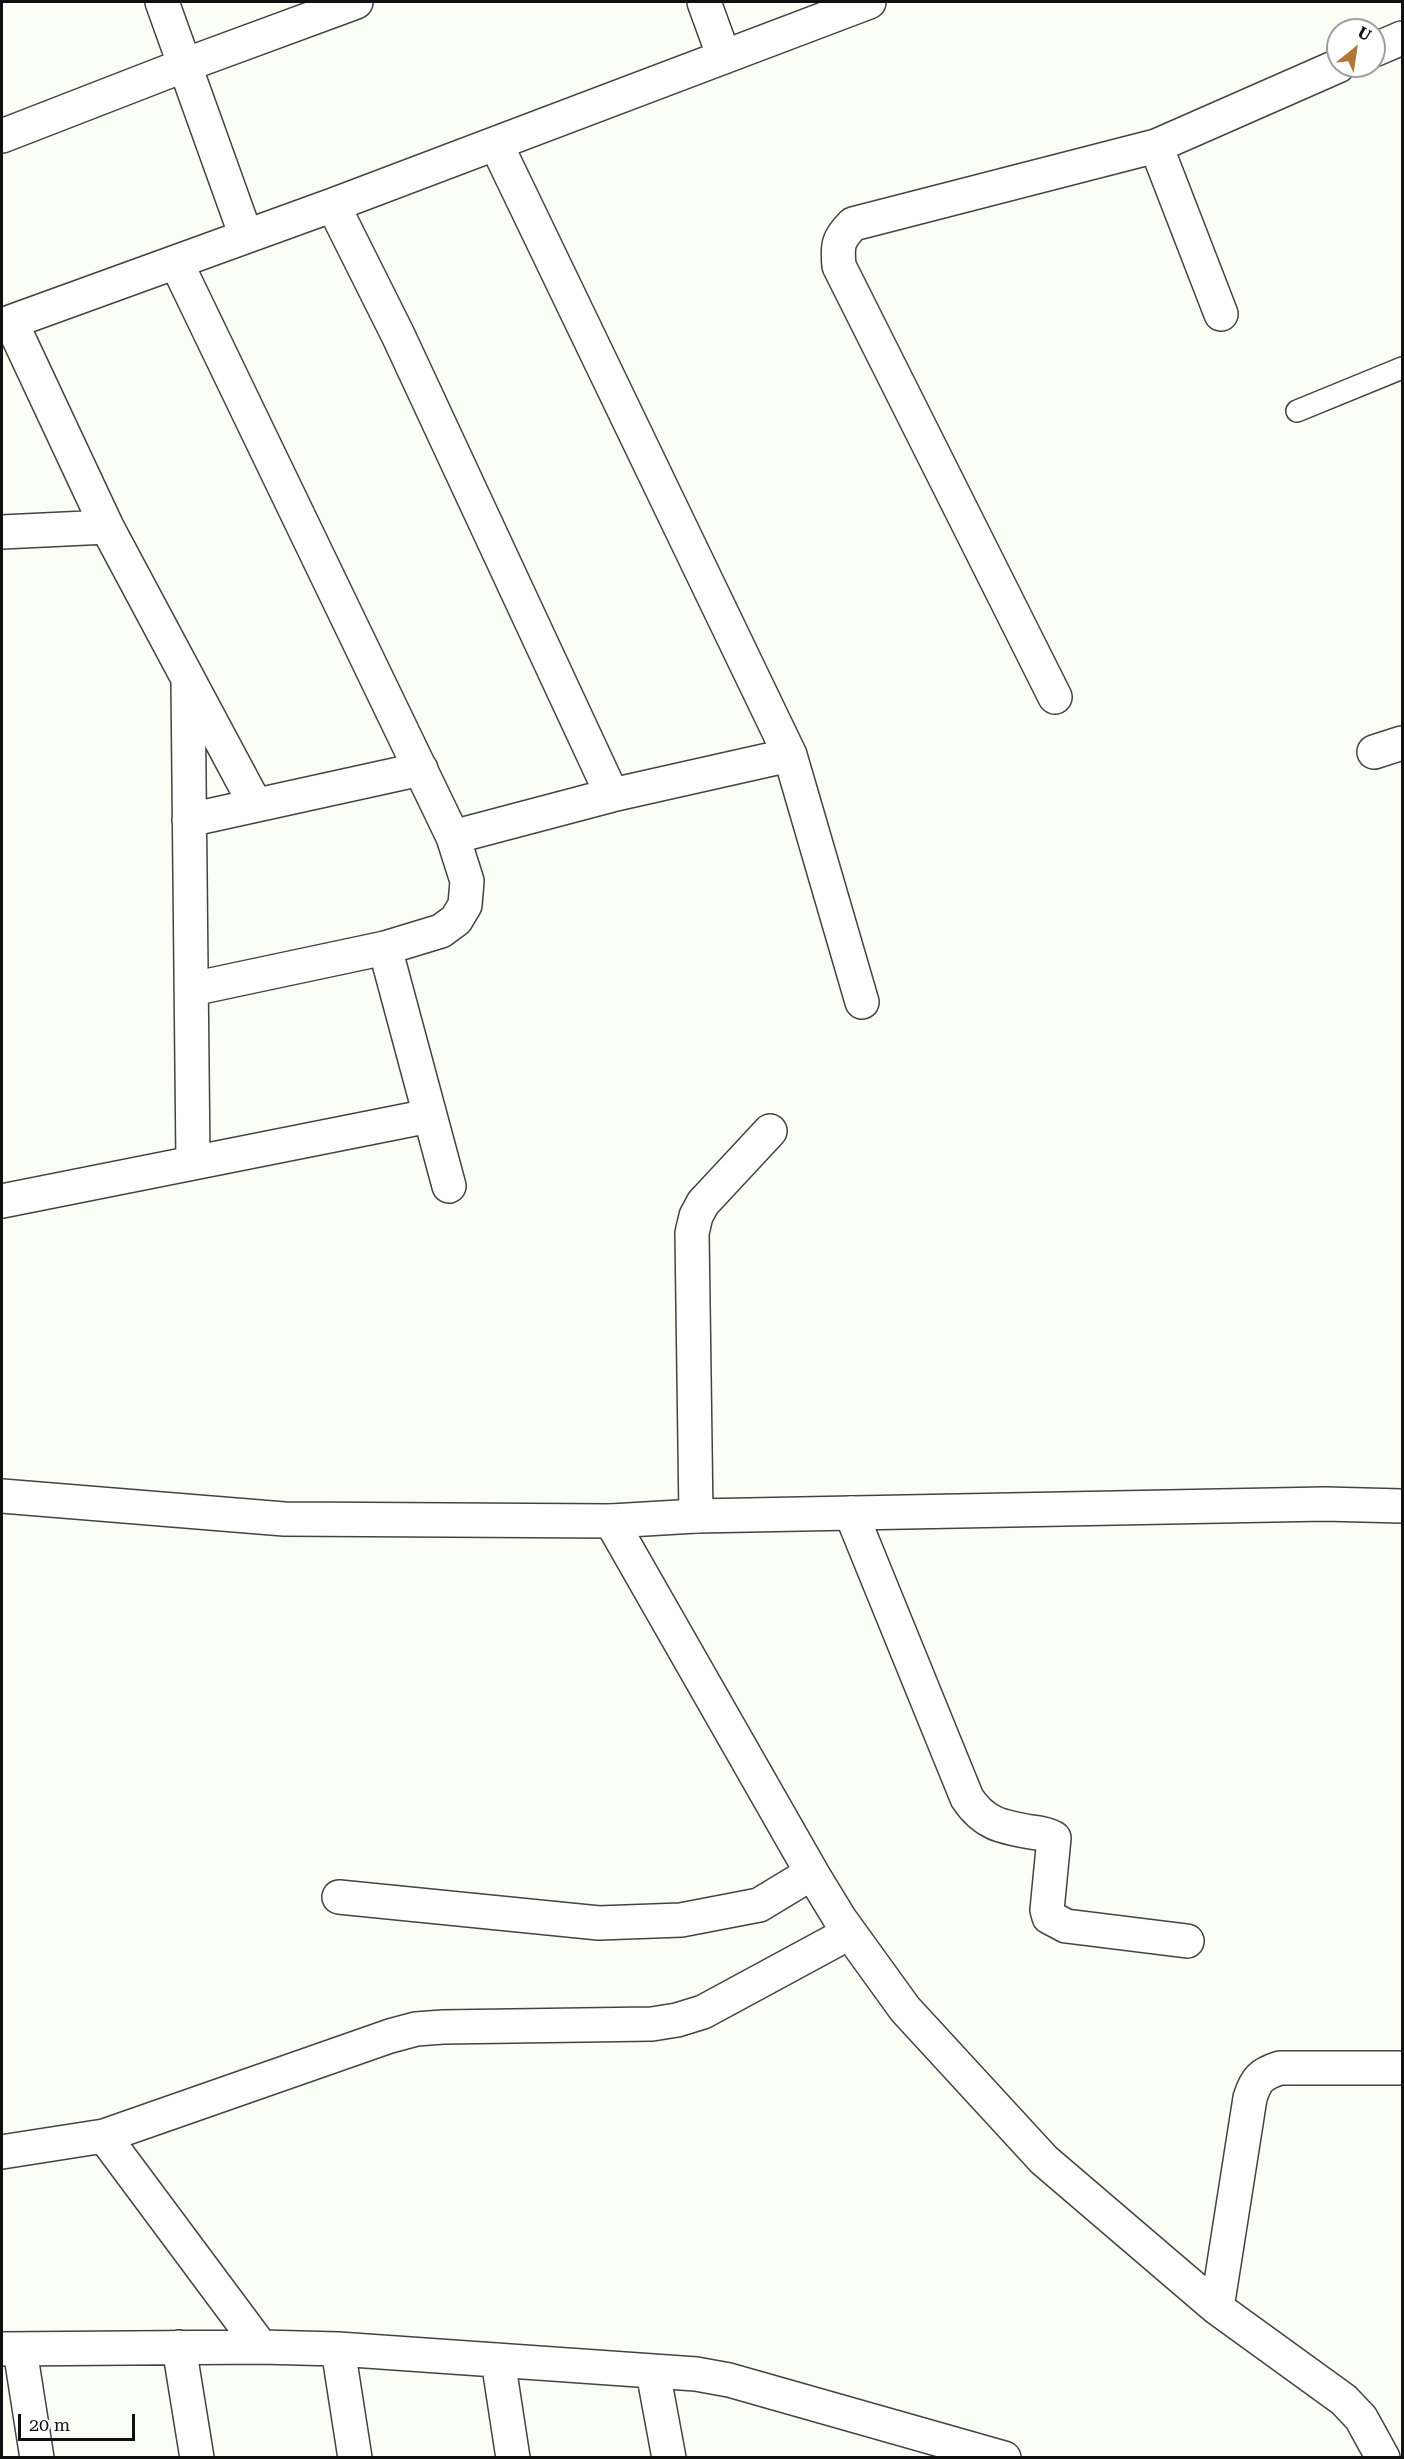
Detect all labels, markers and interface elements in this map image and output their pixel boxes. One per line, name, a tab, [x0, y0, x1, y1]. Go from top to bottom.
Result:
north arrow	[1326, 18, 1386, 78]
text: U	[1354, 22, 1374, 45]
scale bar	[21, 2402, 138, 2440]
text: 20 m	[29, 2414, 70, 2435]

